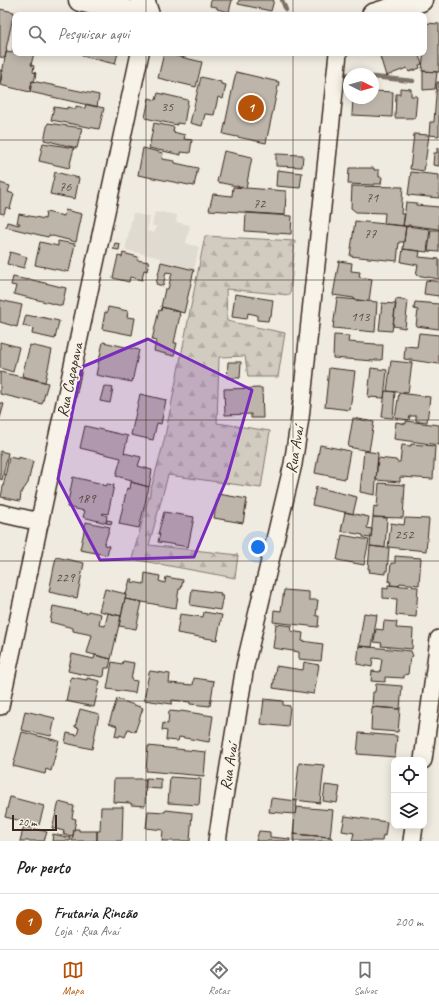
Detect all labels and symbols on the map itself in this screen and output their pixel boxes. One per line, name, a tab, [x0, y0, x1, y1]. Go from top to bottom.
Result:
north arrow	[343, 68, 379, 104]
pin: 1	[238, 93, 264, 123]
house number: 35	[161, 98, 174, 115]
house number: 76	[59, 178, 72, 195]
house number: 71	[366, 189, 379, 206]
house number: 72	[253, 195, 267, 212]
house number: 77	[364, 225, 377, 242]
house number: 113	[351, 308, 371, 325]
street label: Rua Caçapava	[52, 340, 88, 419]
street label: Rua Avaí	[281, 422, 309, 475]
house number: 189	[77, 490, 97, 507]
house number: 252	[395, 526, 415, 543]
your location	[248, 537, 268, 557]
house number: 229	[56, 569, 76, 586]
street label: Rua Avaí	[215, 739, 243, 792]
scale bar	[12, 813, 57, 832]

